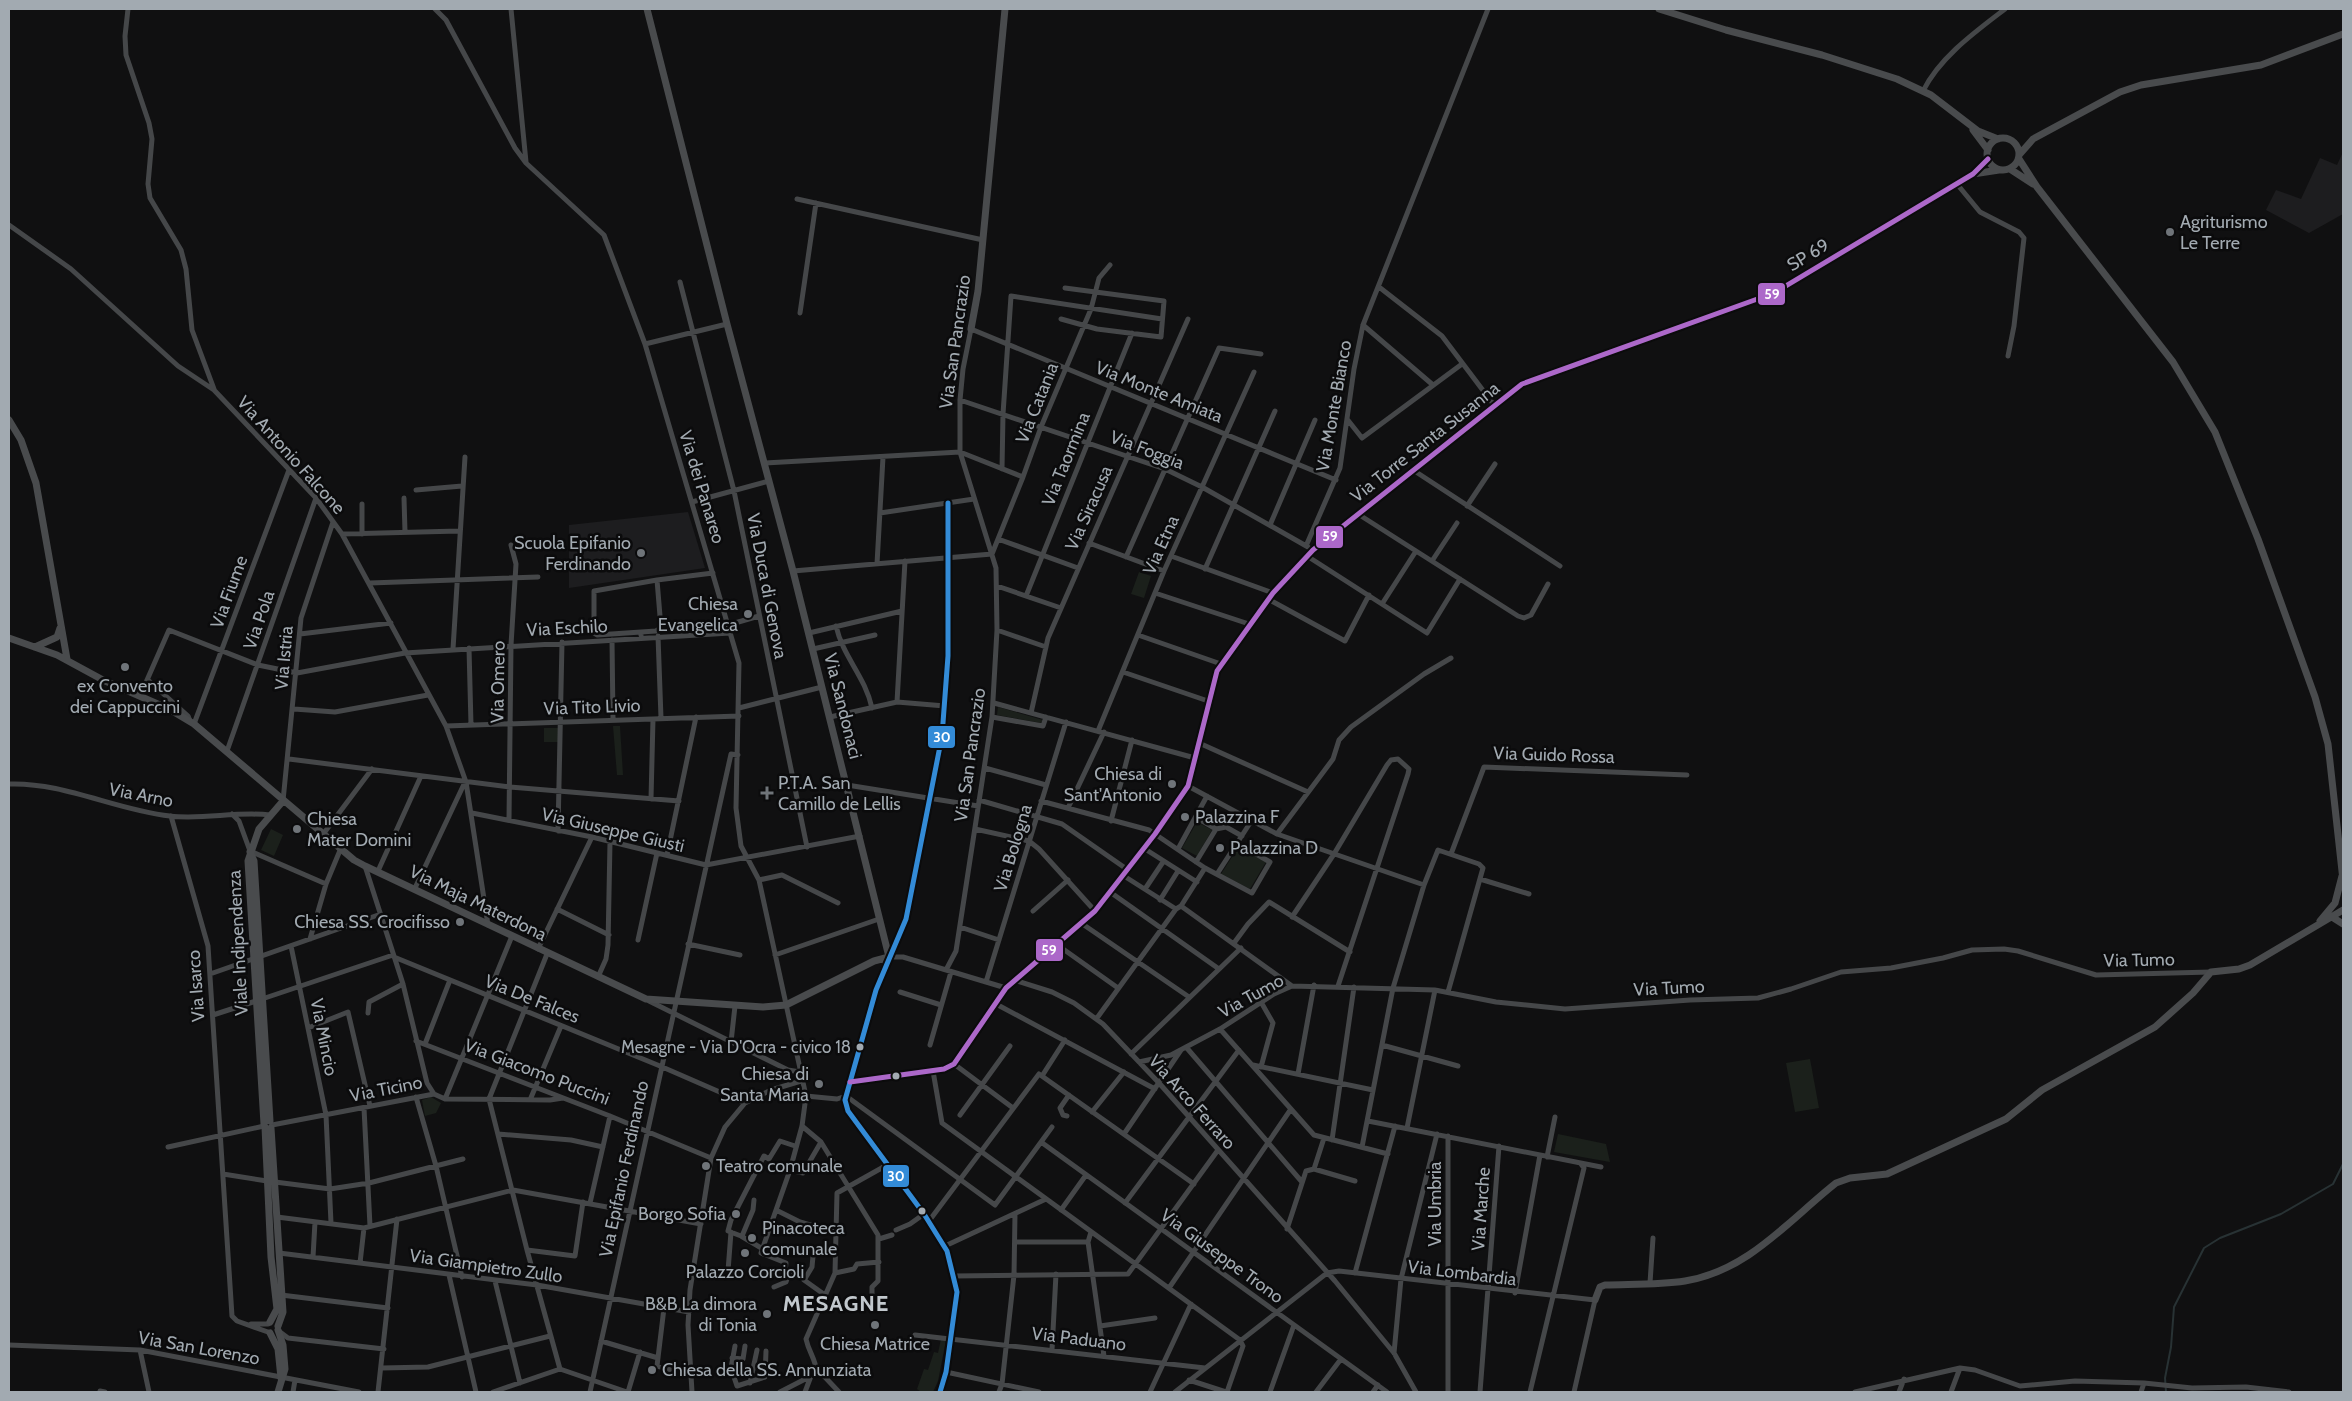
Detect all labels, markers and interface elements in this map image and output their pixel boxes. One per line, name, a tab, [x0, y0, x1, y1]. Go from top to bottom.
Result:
place label: Agriturismo Le Terre	[2180, 211, 2268, 254]
marker: Agriturismo Le Terre	[2164, 226, 2176, 238]
street label: SP 69	[1783, 234, 1833, 276]
street label: Via San Pancrazio	[935, 274, 975, 410]
line badge: 59	[1757, 282, 1786, 306]
text: 59	[1764, 285, 1780, 303]
street label: Via Monte Bianco	[1312, 339, 1356, 473]
street label: Via Monte Amiata	[1092, 356, 1226, 428]
street label: Via Catania	[1011, 359, 1063, 447]
street label: Via Torre Santa Susanna	[1346, 377, 1504, 507]
street label: Via Antonio Falcone	[232, 391, 350, 519]
street label: Via Taormina	[1037, 409, 1095, 509]
street label: Via Foggia	[1107, 426, 1187, 474]
street label: Via dei Panareo	[674, 428, 730, 546]
street label: Via Siracusa	[1061, 462, 1118, 554]
street label: Via Duca di Genova	[742, 511, 792, 661]
street label: Via Etna	[1138, 512, 1184, 578]
line badge: 59	[1315, 525, 1344, 549]
text: 59	[1322, 527, 1338, 545]
place label: Scuola Epifanio Ferdinando	[514, 532, 631, 575]
marker: Scuola Epifanio Ferdinando	[635, 547, 647, 559]
street label: Via Fiume	[206, 553, 252, 631]
street label: Via Pola	[239, 587, 279, 652]
place label: Chiesa Evangelica	[658, 593, 738, 636]
marker: Chiesa Evangelica	[742, 608, 754, 620]
street label: Via Eschilo	[526, 615, 608, 641]
street label: Via Istria	[270, 625, 298, 691]
street label: Via Omero	[486, 641, 510, 723]
street label: Via Sandonaci	[819, 651, 867, 761]
marker: ex Convento dei Cappuccini	[119, 661, 131, 673]
place label: ex Convento dei Cappuccini	[70, 675, 180, 718]
street label: Via San Pancrazio	[950, 687, 990, 823]
street label: Via Tito Livio	[543, 694, 641, 720]
line badge: 30	[927, 725, 956, 749]
text: 30	[933, 728, 951, 746]
street label: Via Guido Rossa	[1493, 742, 1615, 768]
place label: Chiesa di Sant'Antonio	[1064, 763, 1162, 806]
place label: P.T.A. San Camillo de Lellis	[778, 772, 901, 815]
street label: Via Arno	[107, 778, 175, 812]
marker: Chiesa di Sant'Antonio	[1166, 778, 1178, 790]
marker: P.T.A. San Camillo de Lellis	[760, 786, 774, 800]
street label: Via Bologna	[989, 801, 1037, 895]
street label: Via Giuseppe Giusti	[539, 803, 687, 857]
place label: Palazzina F	[1195, 806, 1280, 828]
place label: Chiesa Mater Domini	[307, 808, 411, 851]
marker: Palazzina F	[1179, 811, 1191, 823]
marker: Chiesa Mater Domini	[291, 823, 303, 835]
place label: Palazzina D	[1230, 837, 1318, 859]
marker: Palazzina D	[1214, 842, 1226, 854]
street label: Via Maja Materdona	[406, 860, 551, 946]
street label: Viale Indipendenza	[223, 869, 253, 1016]
place label: Chiesa SS. Crocifisso	[294, 911, 450, 933]
marker: Chiesa SS. Crocifisso	[454, 916, 466, 928]
line badge: 59	[1035, 938, 1064, 962]
text: 59	[1041, 941, 1057, 959]
street label: Via Tumo	[2103, 948, 2175, 972]
street label: Via Isarco	[183, 949, 209, 1023]
street label: Via Tumo	[1214, 969, 1288, 1023]
street label: Via De Falces	[481, 970, 583, 1028]
street label: Via Tumo	[1633, 975, 1705, 1001]
street label: Via Mincio	[306, 996, 342, 1078]
street label: Via Giacomo Puccini	[461, 1034, 613, 1110]
place label: Mesagne - Via D'Ocra - civico 18	[621, 1037, 851, 1057]
marker: Mesagne - Via D'Ocra - civico 18	[855, 1042, 865, 1052]
street label: Via Arco Ferraro	[1144, 1050, 1240, 1154]
place label: Chiesa di Santa Maria	[720, 1063, 809, 1106]
street label: Via Ticino	[348, 1071, 424, 1107]
unlabelled marker	[891, 1071, 901, 1081]
marker: Chiesa di Santa Maria	[813, 1078, 825, 1090]
street label: Via Epifanio Ferdinando	[595, 1079, 653, 1259]
place label: Teatro comunale	[716, 1155, 843, 1177]
marker: Teatro comunale	[700, 1160, 712, 1172]
street label: Via Umbria	[1424, 1161, 1446, 1246]
line badge: 30	[882, 1164, 910, 1188]
street label: Via Marche	[1467, 1166, 1495, 1252]
text: 30	[887, 1167, 905, 1185]
place label: Borgo Sofia	[638, 1203, 726, 1225]
street label: Via Giuseppe Trono	[1156, 1204, 1288, 1308]
unlabelled marker	[917, 1206, 927, 1216]
marker: Borgo Sofia	[730, 1208, 742, 1220]
place label: Pinacoteca comunale	[762, 1217, 845, 1260]
marker: Pinacoteca comunale	[746, 1232, 758, 1244]
street label: Via Giampietro Zullo	[408, 1244, 564, 1288]
marker: Palazzo Corcioli	[739, 1247, 751, 1259]
street label: Via Lombardia	[1406, 1255, 1518, 1291]
place label: Palazzo Corcioli	[686, 1261, 804, 1283]
district label: MESAGNE	[783, 1290, 889, 1317]
place label: B&B La dimora di Tonia	[645, 1293, 757, 1336]
marker: B&B La dimora di Tonia	[761, 1308, 773, 1320]
marker: Chiesa Matrice	[869, 1319, 881, 1331]
street label: Via Paduano	[1031, 1322, 1128, 1356]
street label: Via San Lorenzo	[136, 1326, 262, 1370]
place label: Chiesa Matrice	[820, 1333, 930, 1355]
place label: Chiesa della SS. Annunziata	[662, 1359, 872, 1381]
marker: Chiesa della SS. Annunziata	[646, 1364, 658, 1376]

